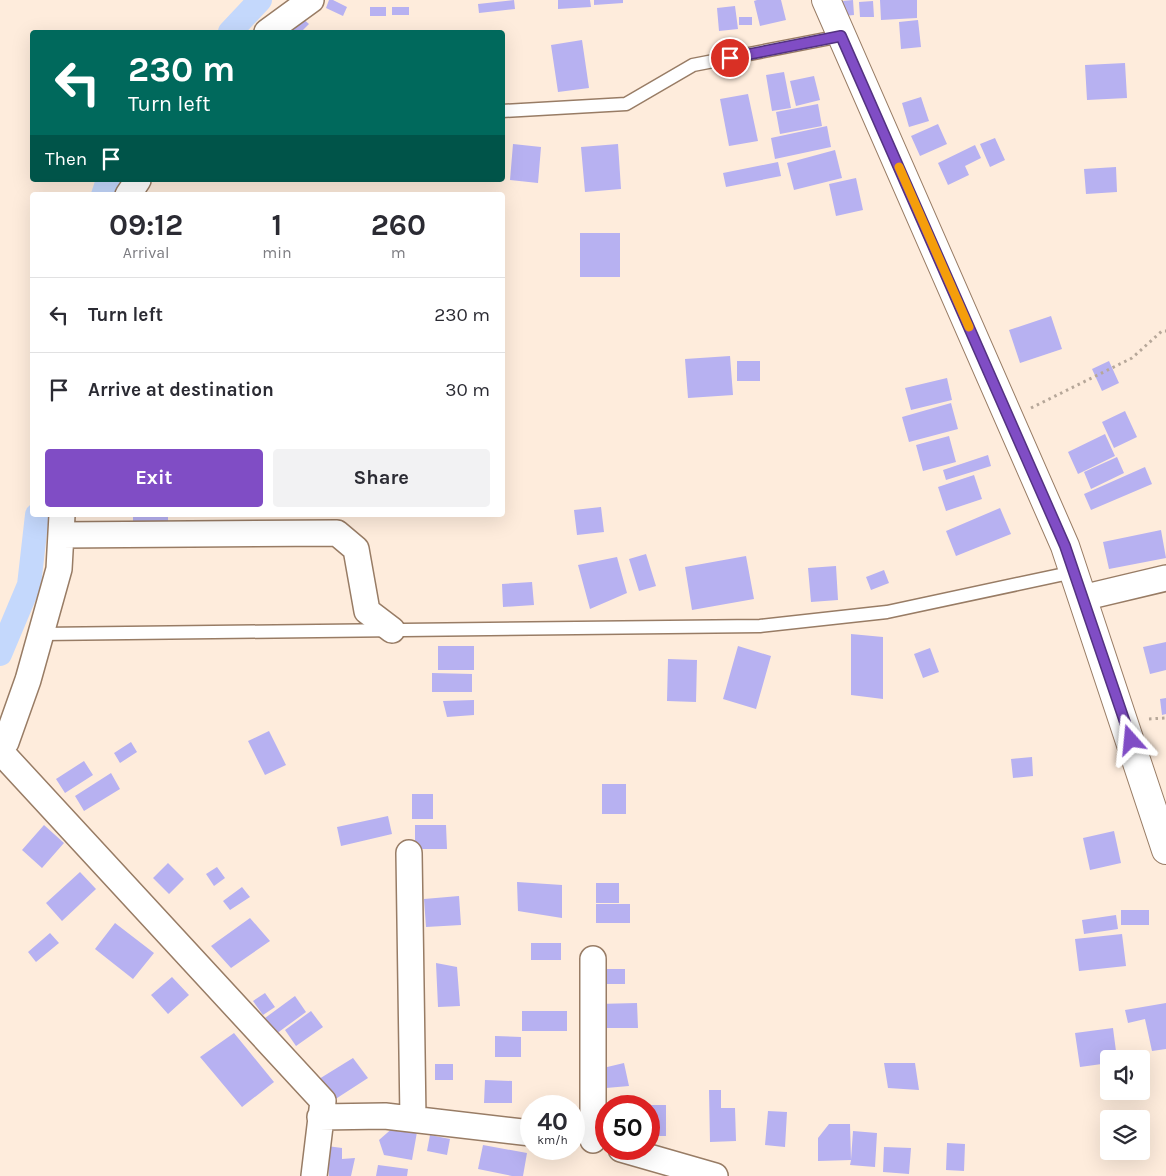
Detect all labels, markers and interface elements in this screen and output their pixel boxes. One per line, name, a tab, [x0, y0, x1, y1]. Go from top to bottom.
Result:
pin	[709, 37, 751, 79]
icon: arrive	[716, 44, 744, 72]
text: 230 m	[128, 49, 235, 90]
icon: left	[45, 50, 110, 115]
text: Turn left	[128, 91, 211, 117]
icon: arrive	[97, 145, 125, 173]
text: Then	[45, 148, 87, 170]
text: 09:12	[109, 207, 183, 243]
text: 1	[272, 207, 282, 243]
text: 260	[371, 207, 426, 243]
text: Arrival	[123, 243, 170, 262]
text: min	[262, 243, 292, 262]
text: m	[391, 243, 406, 262]
icon: left	[45, 301, 73, 329]
text: Turn left	[88, 304, 163, 326]
text: 230 m	[434, 304, 490, 326]
icon: arrive	[45, 376, 73, 404]
text: Arrive at destination	[88, 379, 274, 401]
text: 30 m	[445, 379, 490, 401]
button: Exit	[45, 449, 263, 507]
button: Share	[273, 449, 490, 507]
position arrow	[1104, 713, 1156, 765]
map controls	[1100, 1050, 1150, 1160]
button: sound	[1100, 1050, 1150, 1100]
speed limit sign: 50	[595, 1095, 660, 1160]
text: 40	[537, 1107, 568, 1136]
button: layers	[1100, 1110, 1150, 1160]
text: km/h	[537, 1133, 568, 1147]

